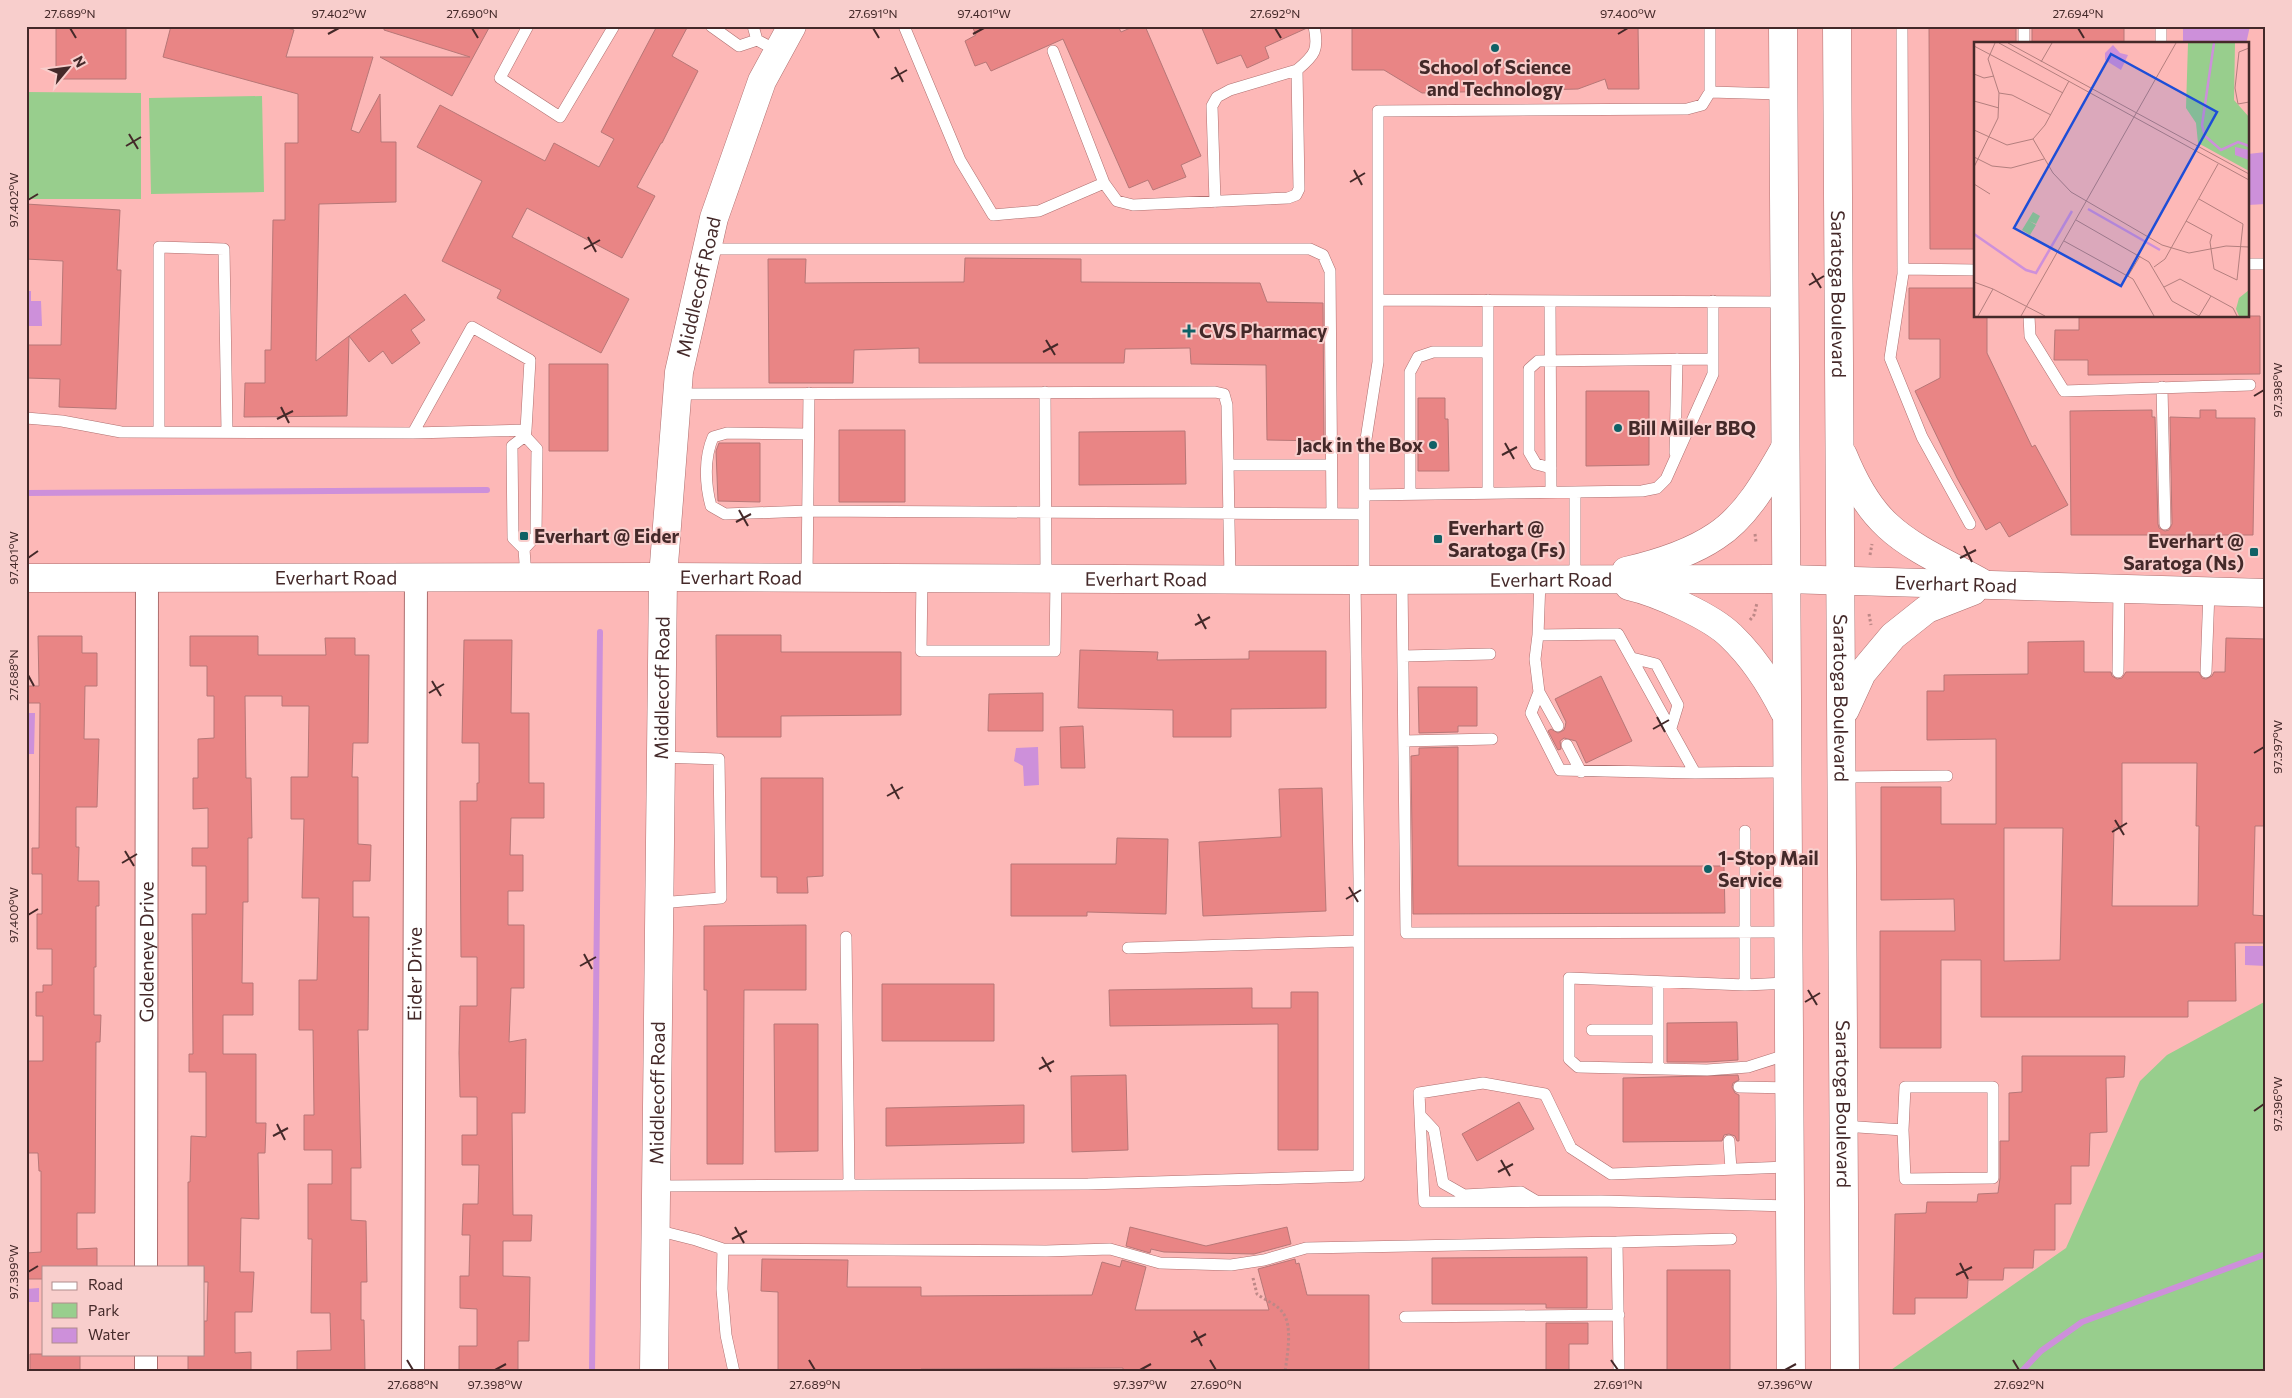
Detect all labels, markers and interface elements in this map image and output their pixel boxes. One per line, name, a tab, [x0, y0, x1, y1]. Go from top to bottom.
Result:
text: 27.689°N	[44, 6, 96, 20]
text: 97.402°W	[311, 6, 367, 20]
text: 27.690°N	[446, 6, 498, 20]
text: 27.691°N	[848, 6, 898, 20]
text: 97.401°W	[957, 6, 1011, 20]
text: 27.692°N	[1250, 6, 1300, 20]
text: 97.400°W	[1600, 6, 1656, 20]
text: 27.694°N	[2052, 6, 2104, 20]
north arrow	[42, 42, 92, 92]
marker: School of Science and Technology	[1489, 42, 1501, 54]
inset map	[1974, 42, 2250, 318]
text: N	[70, 53, 90, 70]
place label: School of Science and Technology	[1419, 55, 1571, 100]
text: 97.402°W	[6, 172, 20, 228]
street label: Saratoga Boulevard	[1827, 210, 1851, 378]
street label: Middlecoff Road	[671, 214, 725, 359]
place label: CVS Pharmacy	[1199, 319, 1328, 342]
marker: CVS Pharmacy	[1183, 325, 1195, 337]
text: 97.398°W	[2270, 363, 2284, 417]
place label: Bill Miller BBQ	[1628, 416, 1756, 439]
marker: Bill Miller BBQ	[1612, 422, 1624, 434]
place label: Jack in the Box	[1296, 433, 1423, 456]
marker: Jack in the Box	[1427, 439, 1439, 451]
place label: Everhart @ Saratoga (Fs)	[1448, 516, 1566, 561]
place label: Everhart @ Eider	[534, 524, 679, 547]
place label: Everhart @ Saratoga (Ns)	[2123, 529, 2244, 574]
marker: Everhart @ Eider	[518, 530, 530, 542]
text: 97.401°W	[6, 531, 20, 585]
marker: Everhart @ Saratoga (Fs)	[1432, 533, 1444, 545]
marker: Everhart @ Saratoga (Ns)	[2248, 546, 2260, 558]
street label: Everhart Road	[275, 565, 397, 589]
street label: Everhart Road	[680, 565, 802, 589]
street label: Everhart Road	[1085, 567, 1207, 590]
street label: Everhart Road	[1490, 567, 1612, 591]
street label: Everhart Road	[1894, 570, 2017, 597]
street label: Saratoga Boulevard	[1829, 614, 1853, 782]
street label: Middlecoff Road	[649, 616, 674, 760]
text: 27.688°N	[6, 649, 20, 701]
text: 97.397°W	[2270, 720, 2284, 774]
place label: 1-Stop Mail Service	[1718, 846, 1819, 891]
marker: 1-Stop Mail Service	[1702, 863, 1714, 875]
street label: Goldeneye Drive	[134, 882, 158, 1022]
text: 97.400°W	[6, 887, 20, 943]
street label: Eider Drive	[402, 927, 426, 1021]
street label: Saratoga Boulevard	[1832, 1020, 1856, 1188]
street label: Middlecoff Road	[644, 1021, 669, 1165]
text: 97.396°W	[2270, 1077, 2284, 1131]
text: 97.399°W	[6, 1245, 20, 1299]
legend	[42, 1266, 205, 1356]
text: Road	[88, 1275, 123, 1293]
text: Park	[88, 1301, 119, 1319]
text: Water	[88, 1325, 130, 1343]
text: 27.688°N	[387, 1377, 439, 1391]
text: 97.398°W	[468, 1377, 522, 1391]
text: 27.689°N	[789, 1377, 841, 1391]
text: 97.397°W	[1113, 1377, 1167, 1391]
text: 27.690°N	[1190, 1377, 1242, 1391]
text: 27.691°N	[1593, 1377, 1643, 1391]
text: 97.396°W	[1758, 1377, 1812, 1391]
text: 27.692°N	[1994, 1377, 2044, 1391]

